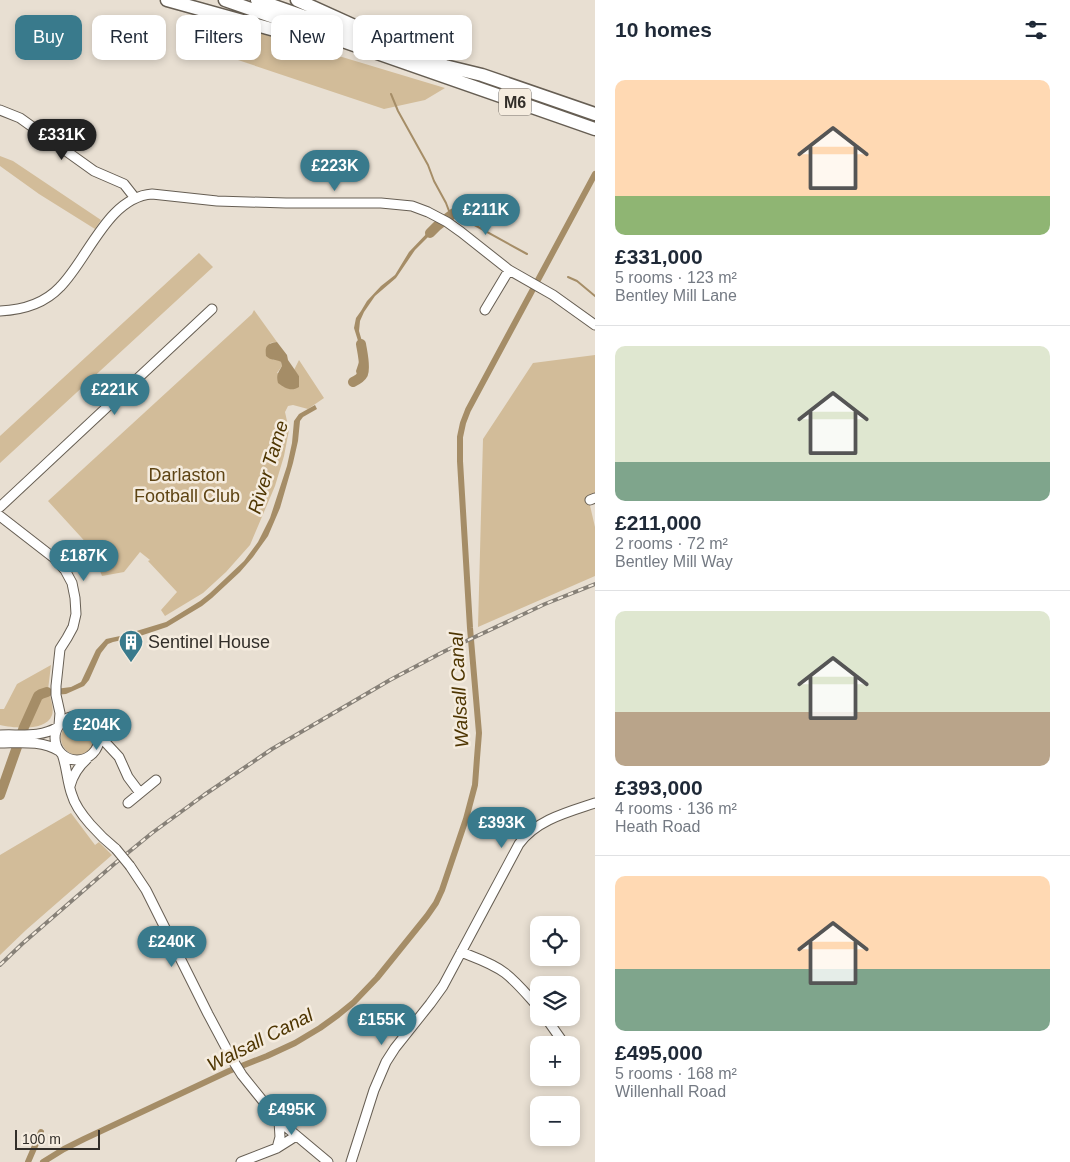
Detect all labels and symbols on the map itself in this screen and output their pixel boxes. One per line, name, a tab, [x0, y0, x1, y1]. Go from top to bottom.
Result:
road number: M6	[499, 88, 531, 115]
pin: £331K	[27, 119, 97, 161]
pin: £223K	[300, 150, 370, 192]
pin: £211K	[451, 194, 521, 236]
pin: £221K	[80, 374, 150, 416]
water label: River Tame	[244, 418, 292, 516]
park label: Darlaston Football Club	[134, 465, 240, 506]
pin: £187K	[49, 540, 119, 582]
building icon: Sentinel House	[118, 629, 144, 663]
water label: Walsall Canal	[445, 631, 473, 748]
place label: Sentinel House	[148, 632, 270, 652]
pin: £204K	[62, 708, 132, 751]
pin: £393K	[467, 806, 537, 849]
pin: £240K	[137, 926, 207, 968]
water label: Walsall Canal	[204, 1004, 317, 1076]
pin: £155K	[347, 1004, 417, 1046]
pin: £495K	[257, 1094, 327, 1136]
scale bar	[15, 1127, 100, 1150]

